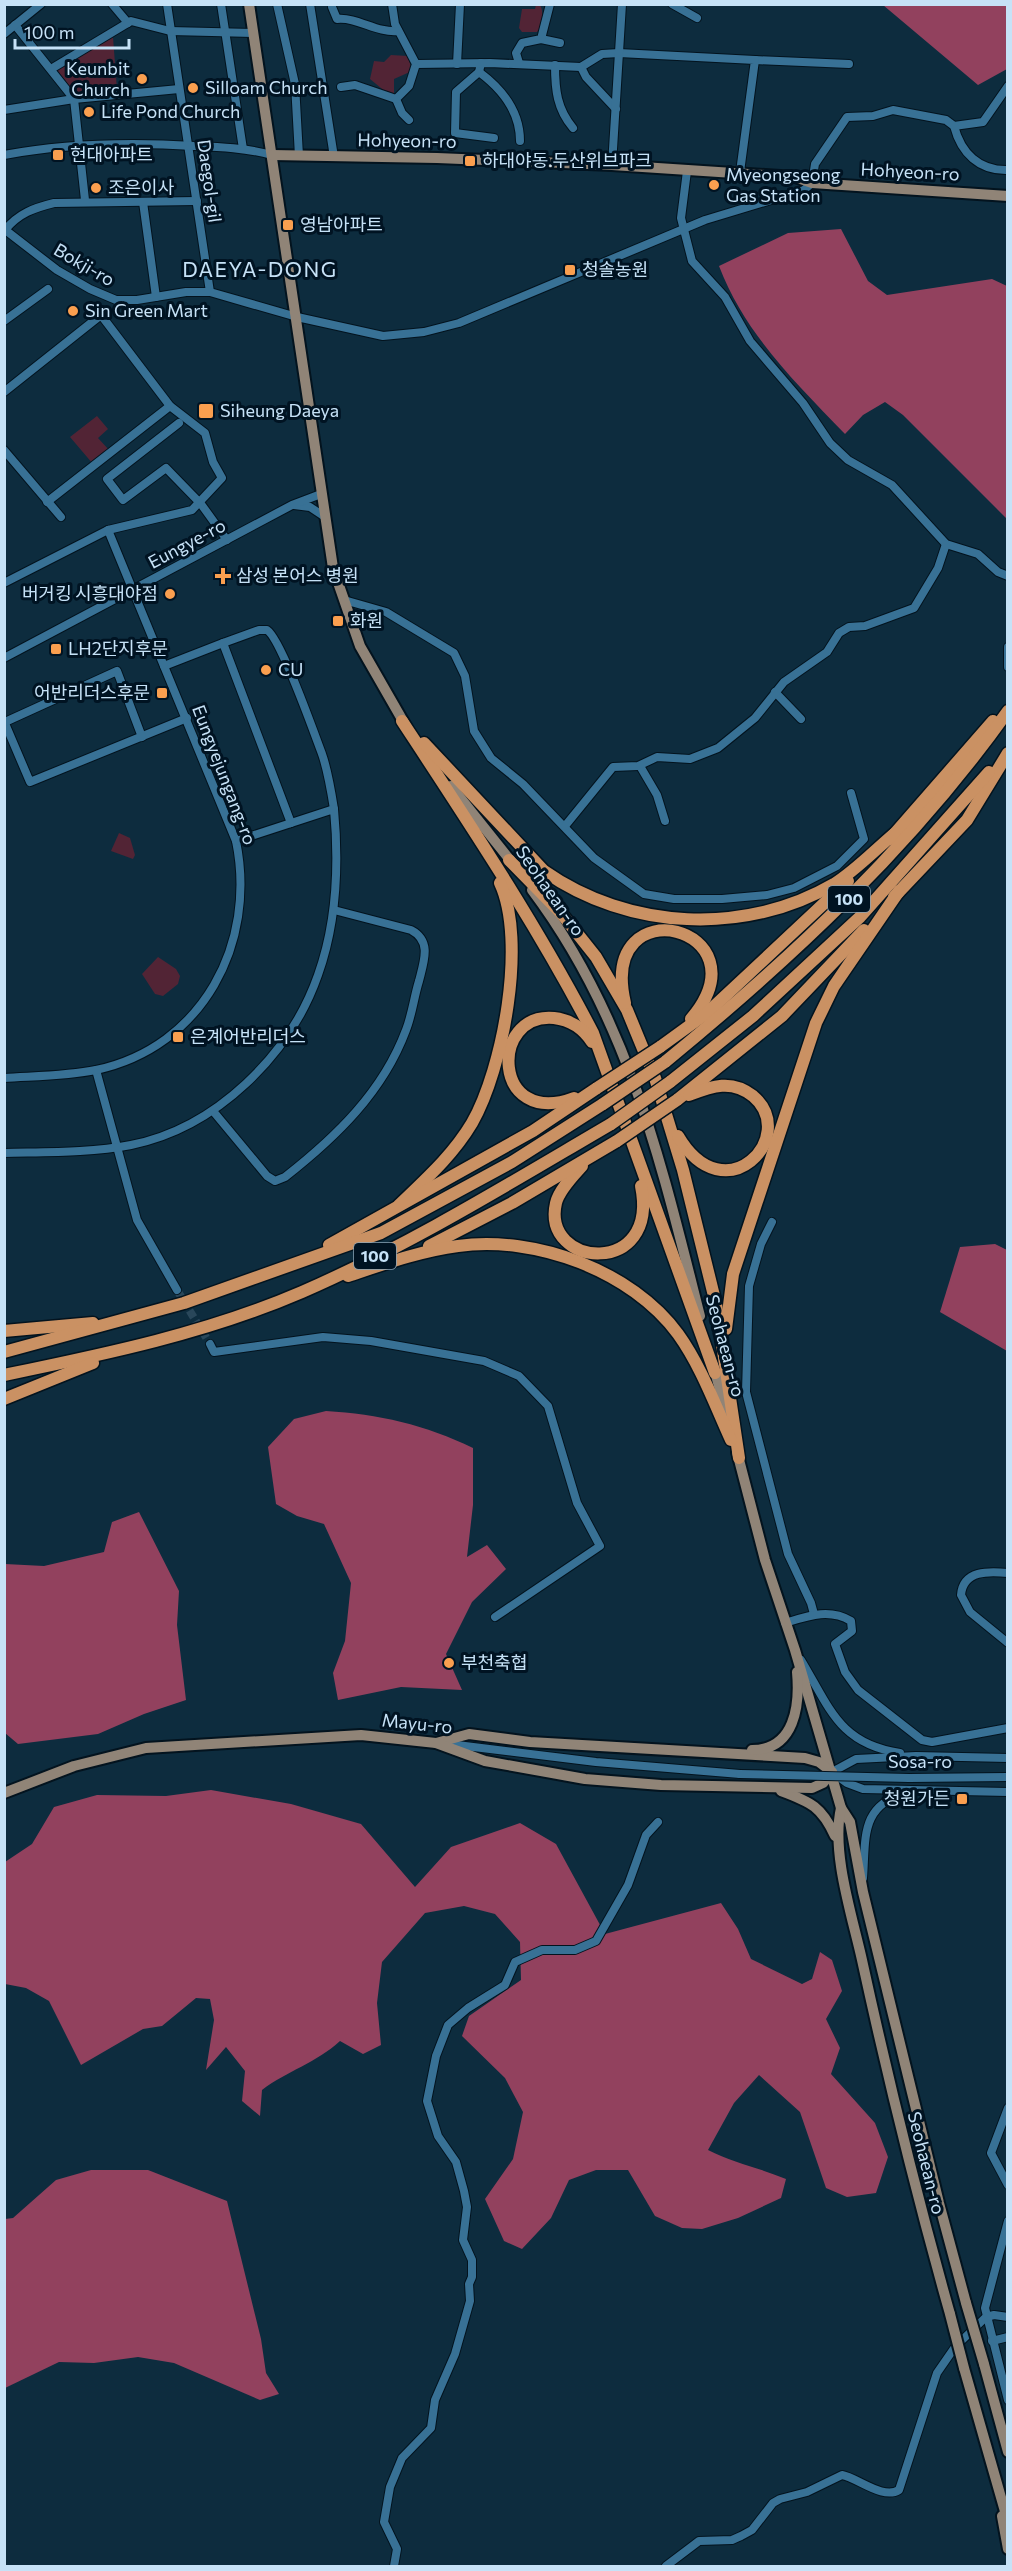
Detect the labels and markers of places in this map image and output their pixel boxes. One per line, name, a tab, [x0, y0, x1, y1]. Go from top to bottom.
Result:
place label: Keunbit Church	[66, 57, 130, 100]
marker: Keunbit Church	[135, 72, 149, 86]
place label: Silloam Church	[205, 76, 327, 98]
marker: Silloam Church	[186, 81, 200, 95]
place label: Life Pond Church	[101, 100, 240, 122]
marker: Life Pond Church	[82, 105, 96, 119]
place label: 현대아파트	[70, 143, 153, 165]
marker: 현대아파트	[51, 148, 65, 162]
place label: 하대야동.두산위브파크	[482, 149, 652, 171]
marker: 하대야동.두산위브파크	[463, 154, 477, 168]
place label: Myeongseong Gas Station	[726, 163, 841, 206]
place label: 조은이사	[108, 176, 175, 198]
marker: Myeongseong Gas Station	[707, 178, 721, 192]
marker: 조은이사	[89, 181, 103, 195]
place label: 영남아파트	[300, 213, 383, 235]
marker: 영남아파트	[281, 218, 295, 232]
place label: 청솔농원	[582, 258, 648, 280]
marker: 청솔농원	[563, 263, 577, 277]
place label: Sin Green Mart	[85, 299, 208, 321]
marker: Sin Green Mart	[66, 304, 80, 318]
place label: Siheung Daeya	[220, 399, 339, 421]
marker: Siheung Daeya	[197, 402, 215, 420]
place label: 삼성 본어스 병원	[236, 564, 359, 586]
marker: 삼성 본어스 병원	[214, 567, 232, 585]
place label: 버거킹 시흥대야점	[22, 582, 158, 604]
marker: 버거킹 시흥대야점	[163, 587, 177, 601]
place label: 화원	[350, 609, 383, 631]
marker: 화원	[331, 614, 345, 628]
place label: LH2단지후문	[68, 637, 168, 659]
marker: LH2단지후문	[49, 642, 63, 656]
place label: CU	[278, 658, 303, 680]
marker: CU	[259, 663, 273, 677]
place label: 어반리더스후문	[34, 681, 150, 703]
marker: 어반리더스후문	[155, 686, 169, 700]
place label: 은계어반리더스	[190, 1025, 306, 1047]
marker: 은계어반리더스	[171, 1030, 185, 1044]
place label: 부천축협	[461, 1651, 527, 1673]
marker: 부천축협	[442, 1656, 456, 1670]
place label: 청원가든	[884, 1787, 950, 1809]
marker: 청원가든	[955, 1792, 969, 1806]

